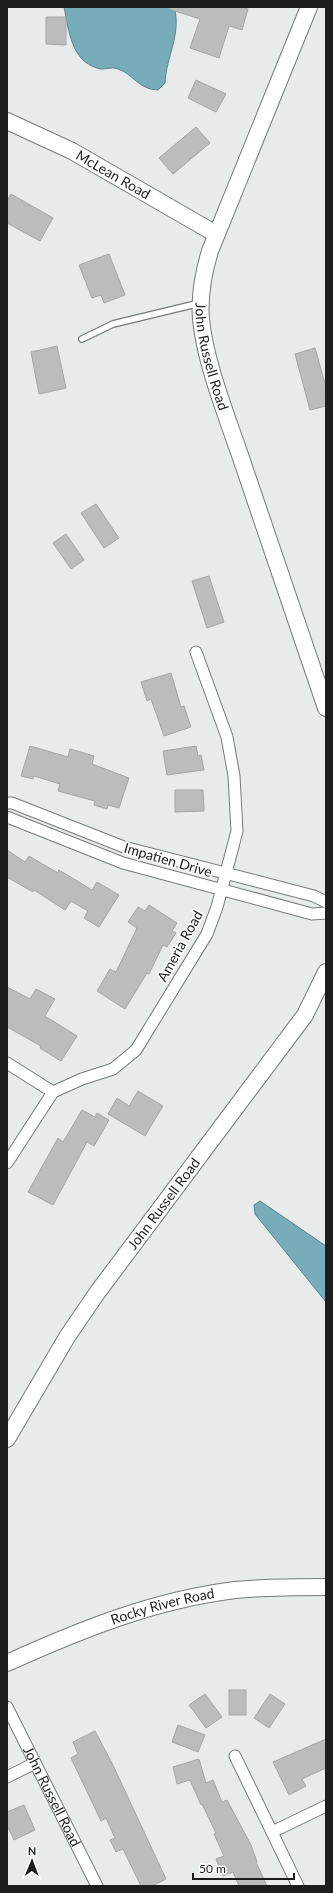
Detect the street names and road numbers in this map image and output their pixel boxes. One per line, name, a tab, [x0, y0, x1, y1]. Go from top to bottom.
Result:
street label: McLean Road	[73, 146, 154, 202]
street label: John Russell Road	[192, 303, 233, 412]
street label: Impatien Drive	[122, 839, 214, 880]
street label: Ameria Road	[153, 907, 206, 984]
street label: John Russell Road	[124, 1154, 203, 1253]
street label: Rocky River Road	[108, 1584, 216, 1628]
street label: John Russell Road	[20, 1743, 85, 1849]

